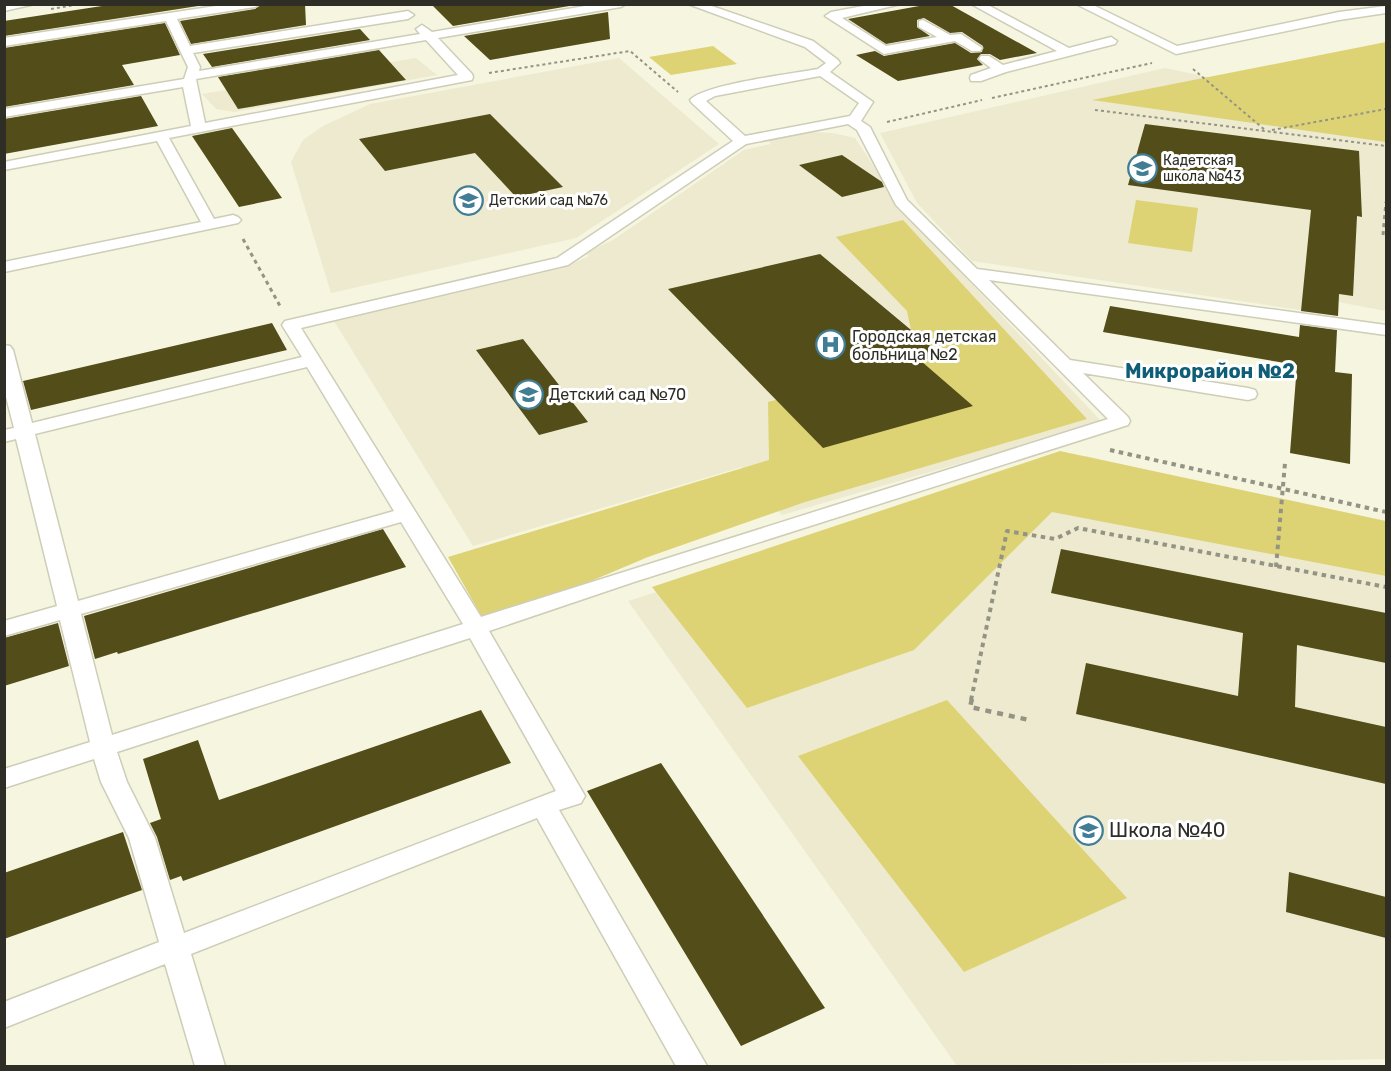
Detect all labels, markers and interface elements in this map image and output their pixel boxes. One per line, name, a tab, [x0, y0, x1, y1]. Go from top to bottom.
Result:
school or university icon: Кадетская школа №43	[1126, 152, 1158, 184]
place label: Кадетская школа №43	[1163, 152, 1242, 185]
school or university icon: Детский сад №76	[452, 184, 484, 216]
place label: Детский сад №76	[489, 192, 608, 209]
place label: Городская детская больница №2	[852, 327, 996, 364]
hospital icon: Городская детская больница №2	[815, 329, 847, 361]
district label: Микрорайон №2	[1125, 359, 1295, 383]
school or university icon: Детский сад №70	[512, 378, 544, 410]
place label: Детский сад №70	[549, 385, 686, 404]
school or university icon: Школа №40	[1072, 814, 1104, 846]
place label: Школа №40	[1109, 818, 1226, 842]

